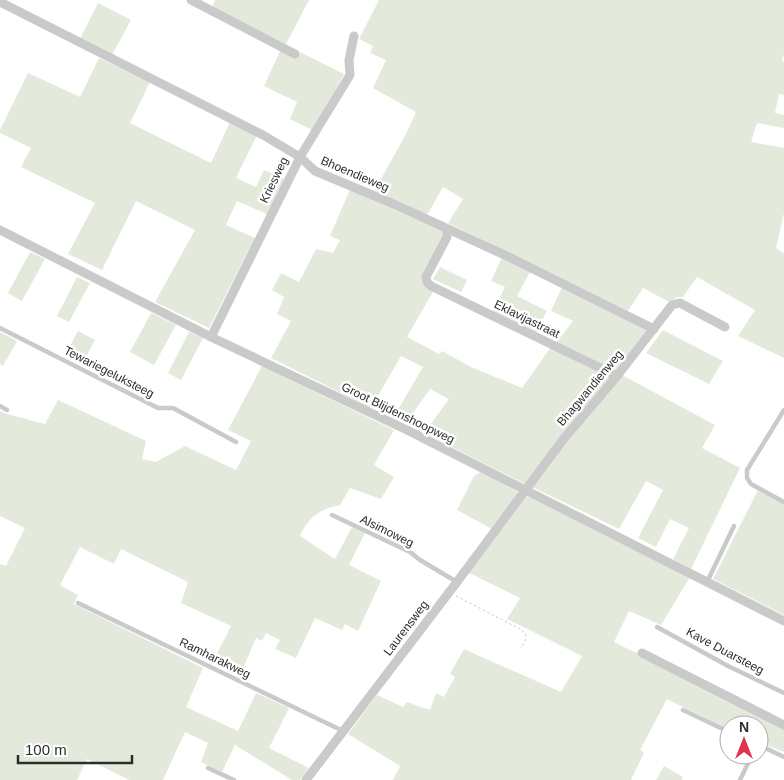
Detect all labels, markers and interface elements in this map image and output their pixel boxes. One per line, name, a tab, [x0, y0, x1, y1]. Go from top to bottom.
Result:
street label: Bhoendieweg	[319, 153, 391, 195]
street label: Kriesweg	[257, 155, 291, 205]
street label: Eklavijastraat	[492, 297, 563, 341]
street label: Tewariegeluksteeg	[62, 343, 156, 401]
street label: Bhagwandienweg	[554, 347, 626, 429]
street label: Groot Blijdenshoopweg	[339, 380, 457, 446]
street label: Alsimoweg	[358, 512, 416, 550]
street label: Laurensweg	[381, 598, 431, 658]
street label: Kave Duarsteeg	[684, 625, 766, 677]
street label: Ramharakweg	[177, 635, 253, 681]
north arrow	[719, 715, 769, 765]
text: N	[739, 719, 749, 735]
scale bar	[18, 732, 131, 764]
text: 100 m	[25, 741, 67, 758]

